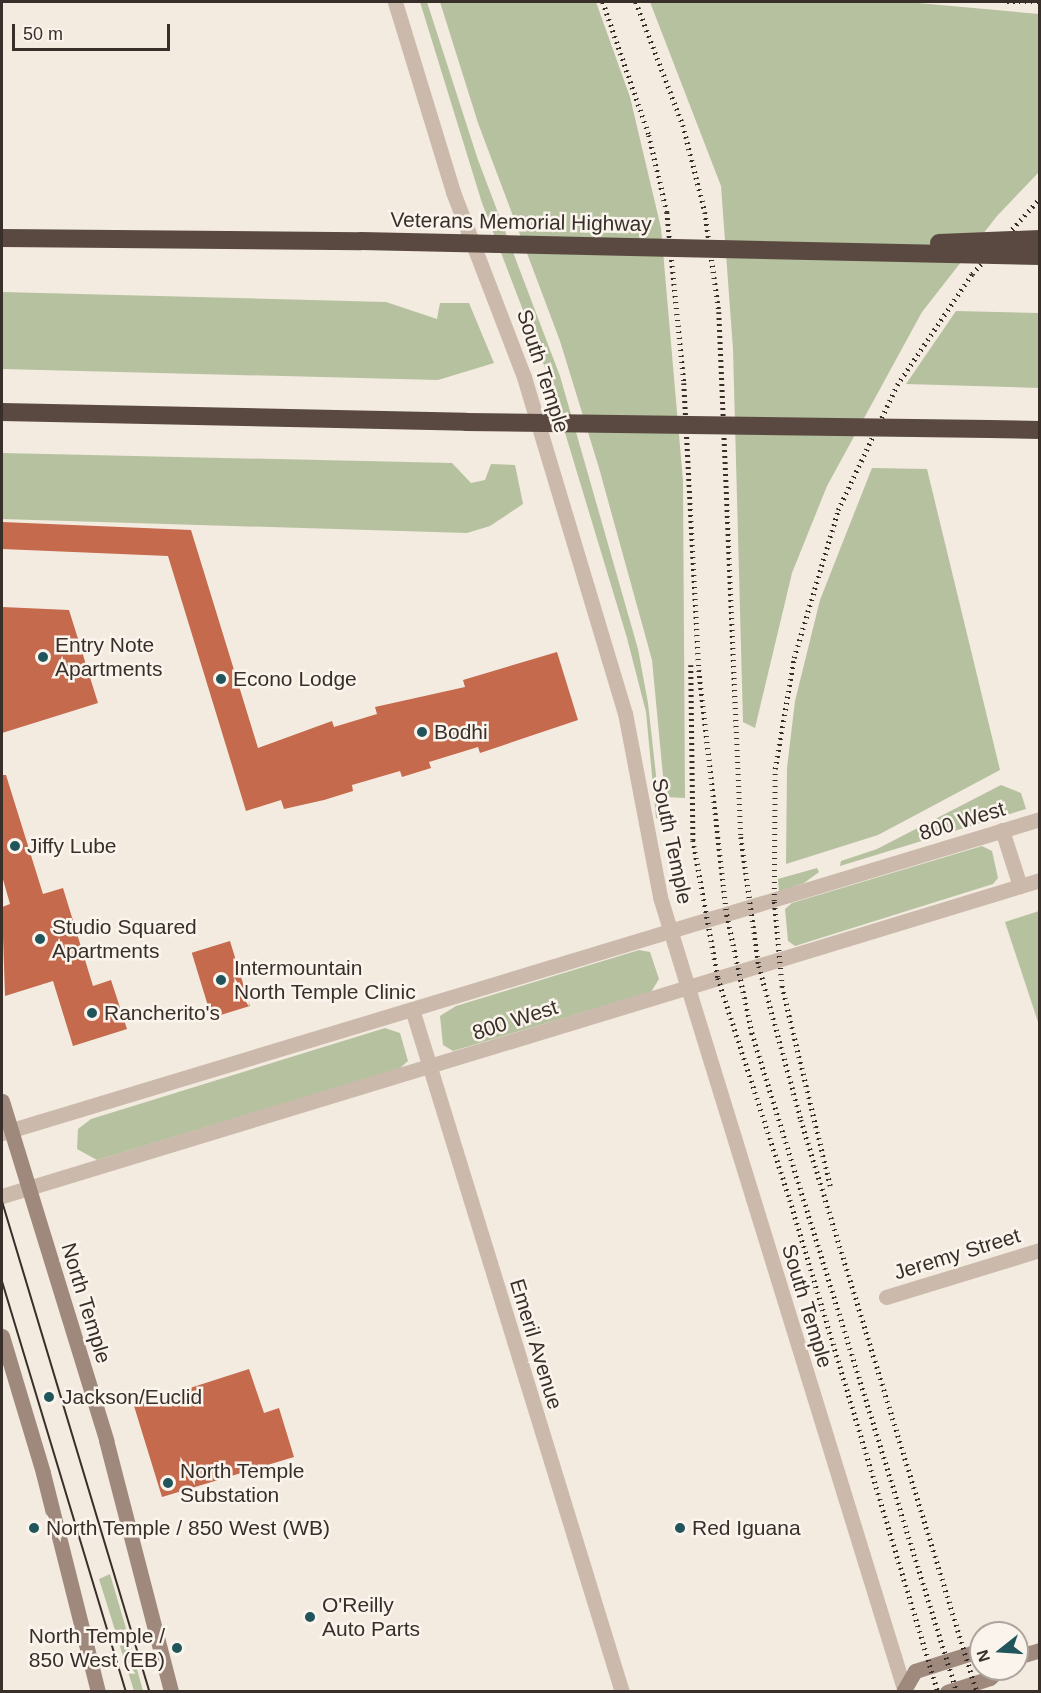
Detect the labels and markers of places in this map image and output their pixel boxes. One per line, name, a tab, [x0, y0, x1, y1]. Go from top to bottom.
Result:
place label: Entry Note Apartments	[55, 632, 162, 682]
marker: Entry Note Apartments	[36, 650, 50, 664]
place label: Econo Lodge	[233, 666, 357, 692]
marker: Econo Lodge	[214, 672, 228, 686]
place label: Bodhi	[434, 719, 488, 745]
marker: Bodhi	[415, 725, 429, 739]
place label: Jiffy Lube	[27, 833, 117, 859]
marker: Jiffy Lube	[8, 839, 22, 853]
place label: Studio Squared Apartments	[52, 914, 197, 964]
marker: Studio Squared Apartments	[33, 932, 47, 946]
place label: Intermountain North Temple Clinic	[234, 955, 416, 1005]
marker: Intermountain North Temple Clinic	[212, 971, 230, 989]
place label: Rancherito's	[104, 1000, 220, 1026]
marker: Rancherito's	[85, 1006, 99, 1020]
place label: Jackson/Euclid	[62, 1384, 202, 1410]
marker: Jackson/Euclid	[40, 1388, 58, 1406]
place label: North Temple Substation	[180, 1458, 305, 1508]
marker: North Temple Substation	[161, 1476, 175, 1490]
place label: North Temple / 850 West (WB)	[46, 1515, 330, 1541]
place label: Red Iguana	[692, 1515, 801, 1541]
marker: North Temple / 850 West (WB)	[27, 1521, 41, 1535]
marker: Red Iguana	[673, 1521, 687, 1535]
place label: O'Reilly Auto Parts	[322, 1592, 420, 1642]
marker: O'Reilly Auto Parts	[303, 1610, 317, 1624]
place label: North Temple / 850 West (EB)	[28, 1623, 165, 1673]
marker: North Temple / 850 West (EB)	[170, 1641, 184, 1655]

